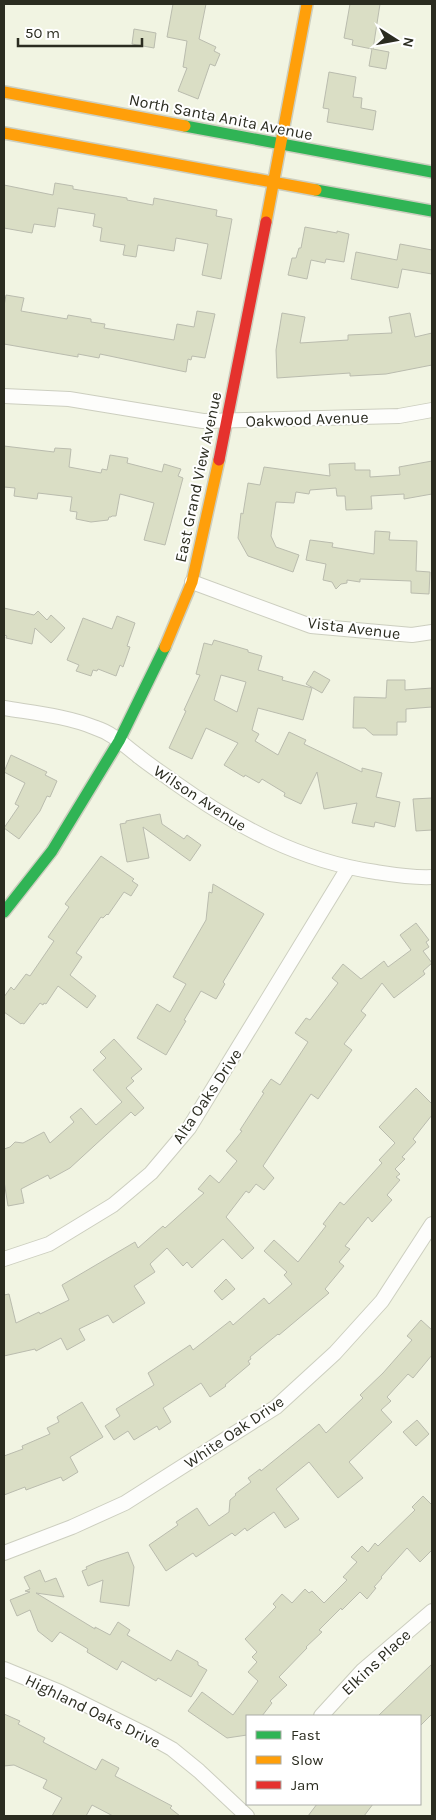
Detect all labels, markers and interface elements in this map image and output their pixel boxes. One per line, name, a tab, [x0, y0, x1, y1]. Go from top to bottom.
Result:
scale bar	[18, 15, 141, 47]
north arrow	[371, 15, 421, 65]
text: 50 m	[25, 24, 60, 42]
text: N	[399, 36, 418, 49]
street label: North Santa Anita Avenue	[128, 90, 314, 144]
street label: East Grand View Avenue	[171, 390, 225, 564]
street label: Oakwood Avenue	[245, 407, 369, 431]
street label: Vista Avenue	[306, 613, 402, 643]
street label: Wilson Avenue	[150, 761, 250, 835]
street label: Alta Oaks Drive	[168, 1045, 246, 1147]
street label: White Oak Drive	[181, 1392, 287, 1472]
street label: Elkins Place	[337, 1625, 415, 1699]
street label: Highland Oaks Drive	[22, 1670, 164, 1752]
legend	[246, 1715, 421, 1805]
text: Fast	[291, 1726, 321, 1744]
text: Slow	[291, 1751, 323, 1769]
text: Jam	[291, 1776, 319, 1794]

